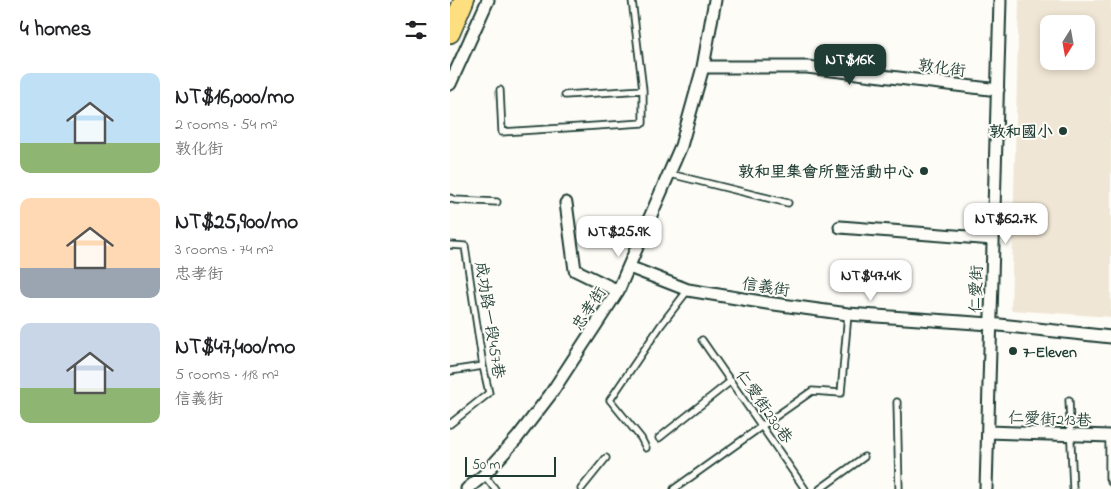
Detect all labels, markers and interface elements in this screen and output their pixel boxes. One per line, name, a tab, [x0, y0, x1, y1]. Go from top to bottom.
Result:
text: 4 homes	[20, 15, 91, 45]
north arrow	[1040, 15, 1095, 70]
map controls	[1040, 15, 1095, 70]
icon: filters	[402, 16, 430, 44]
pin: NT$16K	[809, 44, 891, 86]
text: NT$16K	[825, 48, 875, 72]
street label: 敦化街	[916, 54, 967, 84]
text: NT$16,000/mo	[175, 83, 294, 113]
icon: home	[60, 93, 120, 153]
text: 2 rooms · 54 m²	[175, 113, 277, 137]
place label: 敦和國小	[989, 121, 1053, 145]
marker: 敦和國小	[1057, 125, 1069, 137]
text: 敦化街	[175, 138, 223, 162]
place label: 敦和里集會所暨活動中心	[738, 161, 914, 185]
marker: 敦和里集會所暨活動中心	[918, 165, 930, 177]
pin: NT$62.7K	[954, 202, 1058, 245]
text: NT$62.7K	[975, 207, 1037, 231]
text: NT$25,900/mo	[175, 208, 298, 238]
pin: NT$25.9K	[567, 216, 671, 258]
icon: home	[60, 218, 120, 278]
text: NT$25.9K	[588, 220, 650, 244]
text: 3 rooms · 74 m²	[175, 238, 274, 262]
street label: 成功路一段457巷	[468, 260, 510, 381]
pin: NT$47.4K	[819, 260, 923, 302]
text: 忠孝街	[175, 263, 223, 287]
text: NT$47.4K	[841, 264, 901, 288]
street label: 仁愛街	[964, 265, 990, 313]
street label: 信義街	[740, 272, 791, 304]
street label: 忠孝街	[567, 282, 613, 336]
text: NT$47,400/mo	[175, 333, 295, 363]
place label: 7-Eleven	[1023, 341, 1077, 365]
icon: home	[60, 343, 120, 403]
marker: 7-Eleven	[1007, 345, 1019, 357]
text: 5 rooms · 118 m²	[175, 363, 279, 387]
street label: 仁愛街230巷	[729, 365, 798, 449]
text: 信義街	[175, 388, 223, 412]
street label: 仁愛街213巷	[1008, 407, 1092, 433]
scale bar	[465, 454, 556, 477]
text: 50 m	[472, 455, 500, 476]

